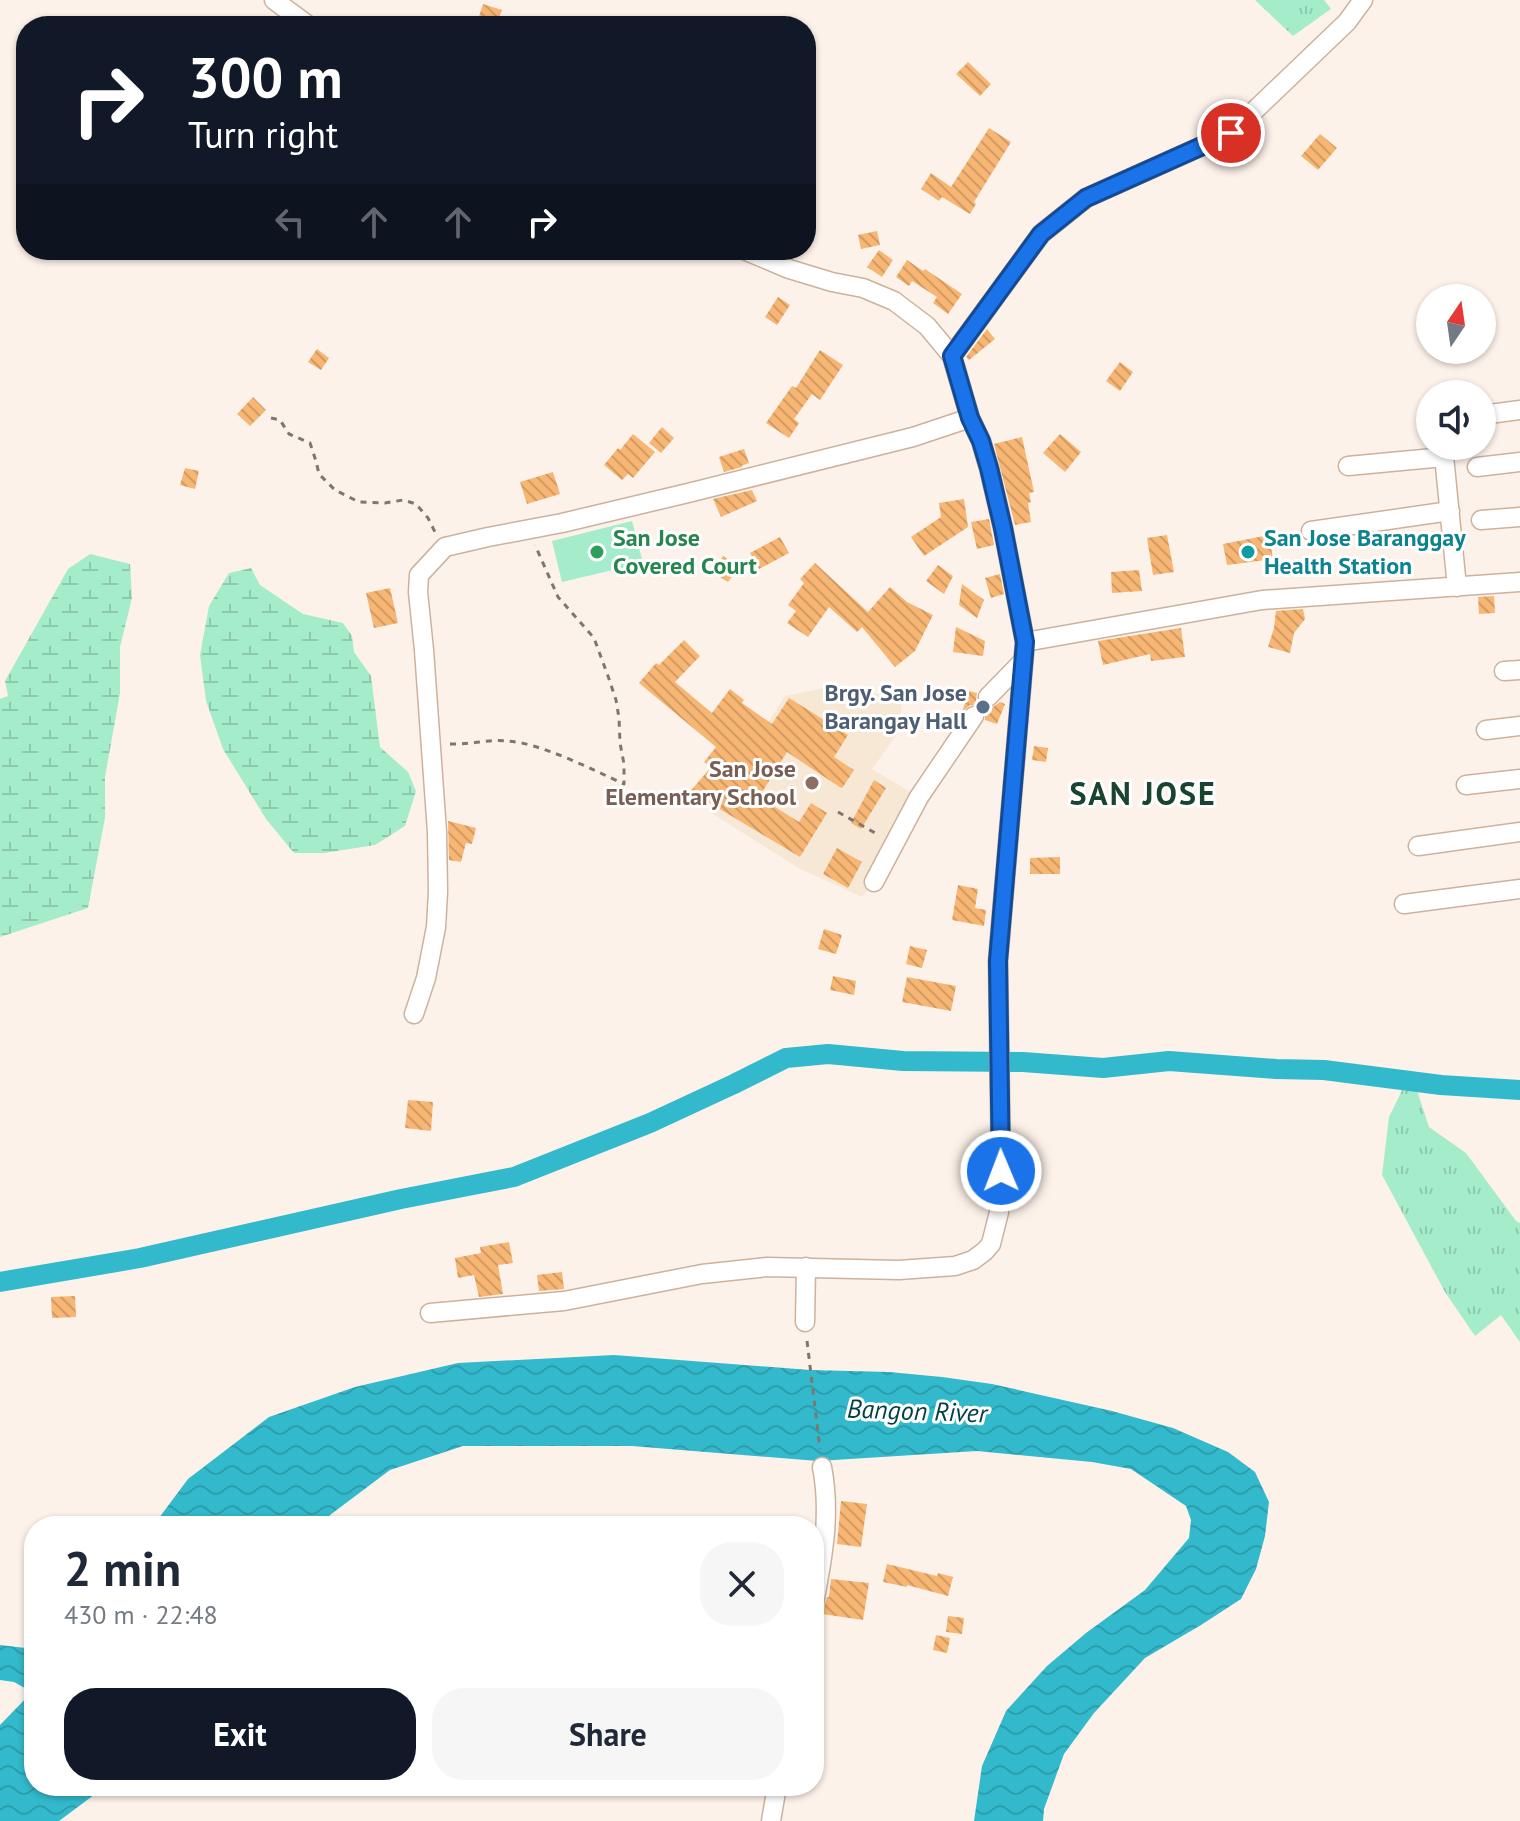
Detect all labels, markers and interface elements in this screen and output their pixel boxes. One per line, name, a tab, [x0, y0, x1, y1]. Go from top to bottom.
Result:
text: 300 m	[188, 41, 343, 113]
icon: right	[56, 48, 160, 152]
pin	[1197, 99, 1265, 167]
text: Turn right	[188, 111, 338, 158]
icon: arrive	[1209, 111, 1253, 155]
icon: left	[268, 200, 312, 244]
icon: ahead	[352, 200, 396, 244]
icon: ahead	[436, 200, 480, 244]
icon: right	[520, 200, 564, 244]
north arrow	[1416, 284, 1496, 364]
map controls	[1416, 284, 1496, 460]
button: sound	[1416, 380, 1496, 460]
place label: San Jose Covered Court	[613, 522, 757, 581]
place label: San Jose Baranggay Health Station	[1264, 522, 1466, 581]
marker: San Jose Covered Court	[588, 543, 606, 561]
marker: San Jose Baranggay Health Station	[1239, 543, 1257, 561]
place label: Brgy. San Jose Barangay Hall	[824, 677, 968, 736]
marker: Brgy. San Jose Barangay Hall	[974, 698, 992, 716]
place label: San Jose Elementary School	[605, 753, 797, 812]
district label: SAN JOSE	[1069, 772, 1217, 814]
marker: San Jose Elementary School	[803, 774, 821, 792]
position arrow	[959, 1129, 1043, 1213]
water label: Bangon River	[846, 1392, 989, 1429]
text: 2 min	[64, 1537, 181, 1599]
button: close	[700, 1542, 784, 1626]
text: 430 m · 22:48	[64, 1598, 218, 1631]
button: Exit	[64, 1688, 416, 1780]
button: Share	[432, 1688, 784, 1780]

